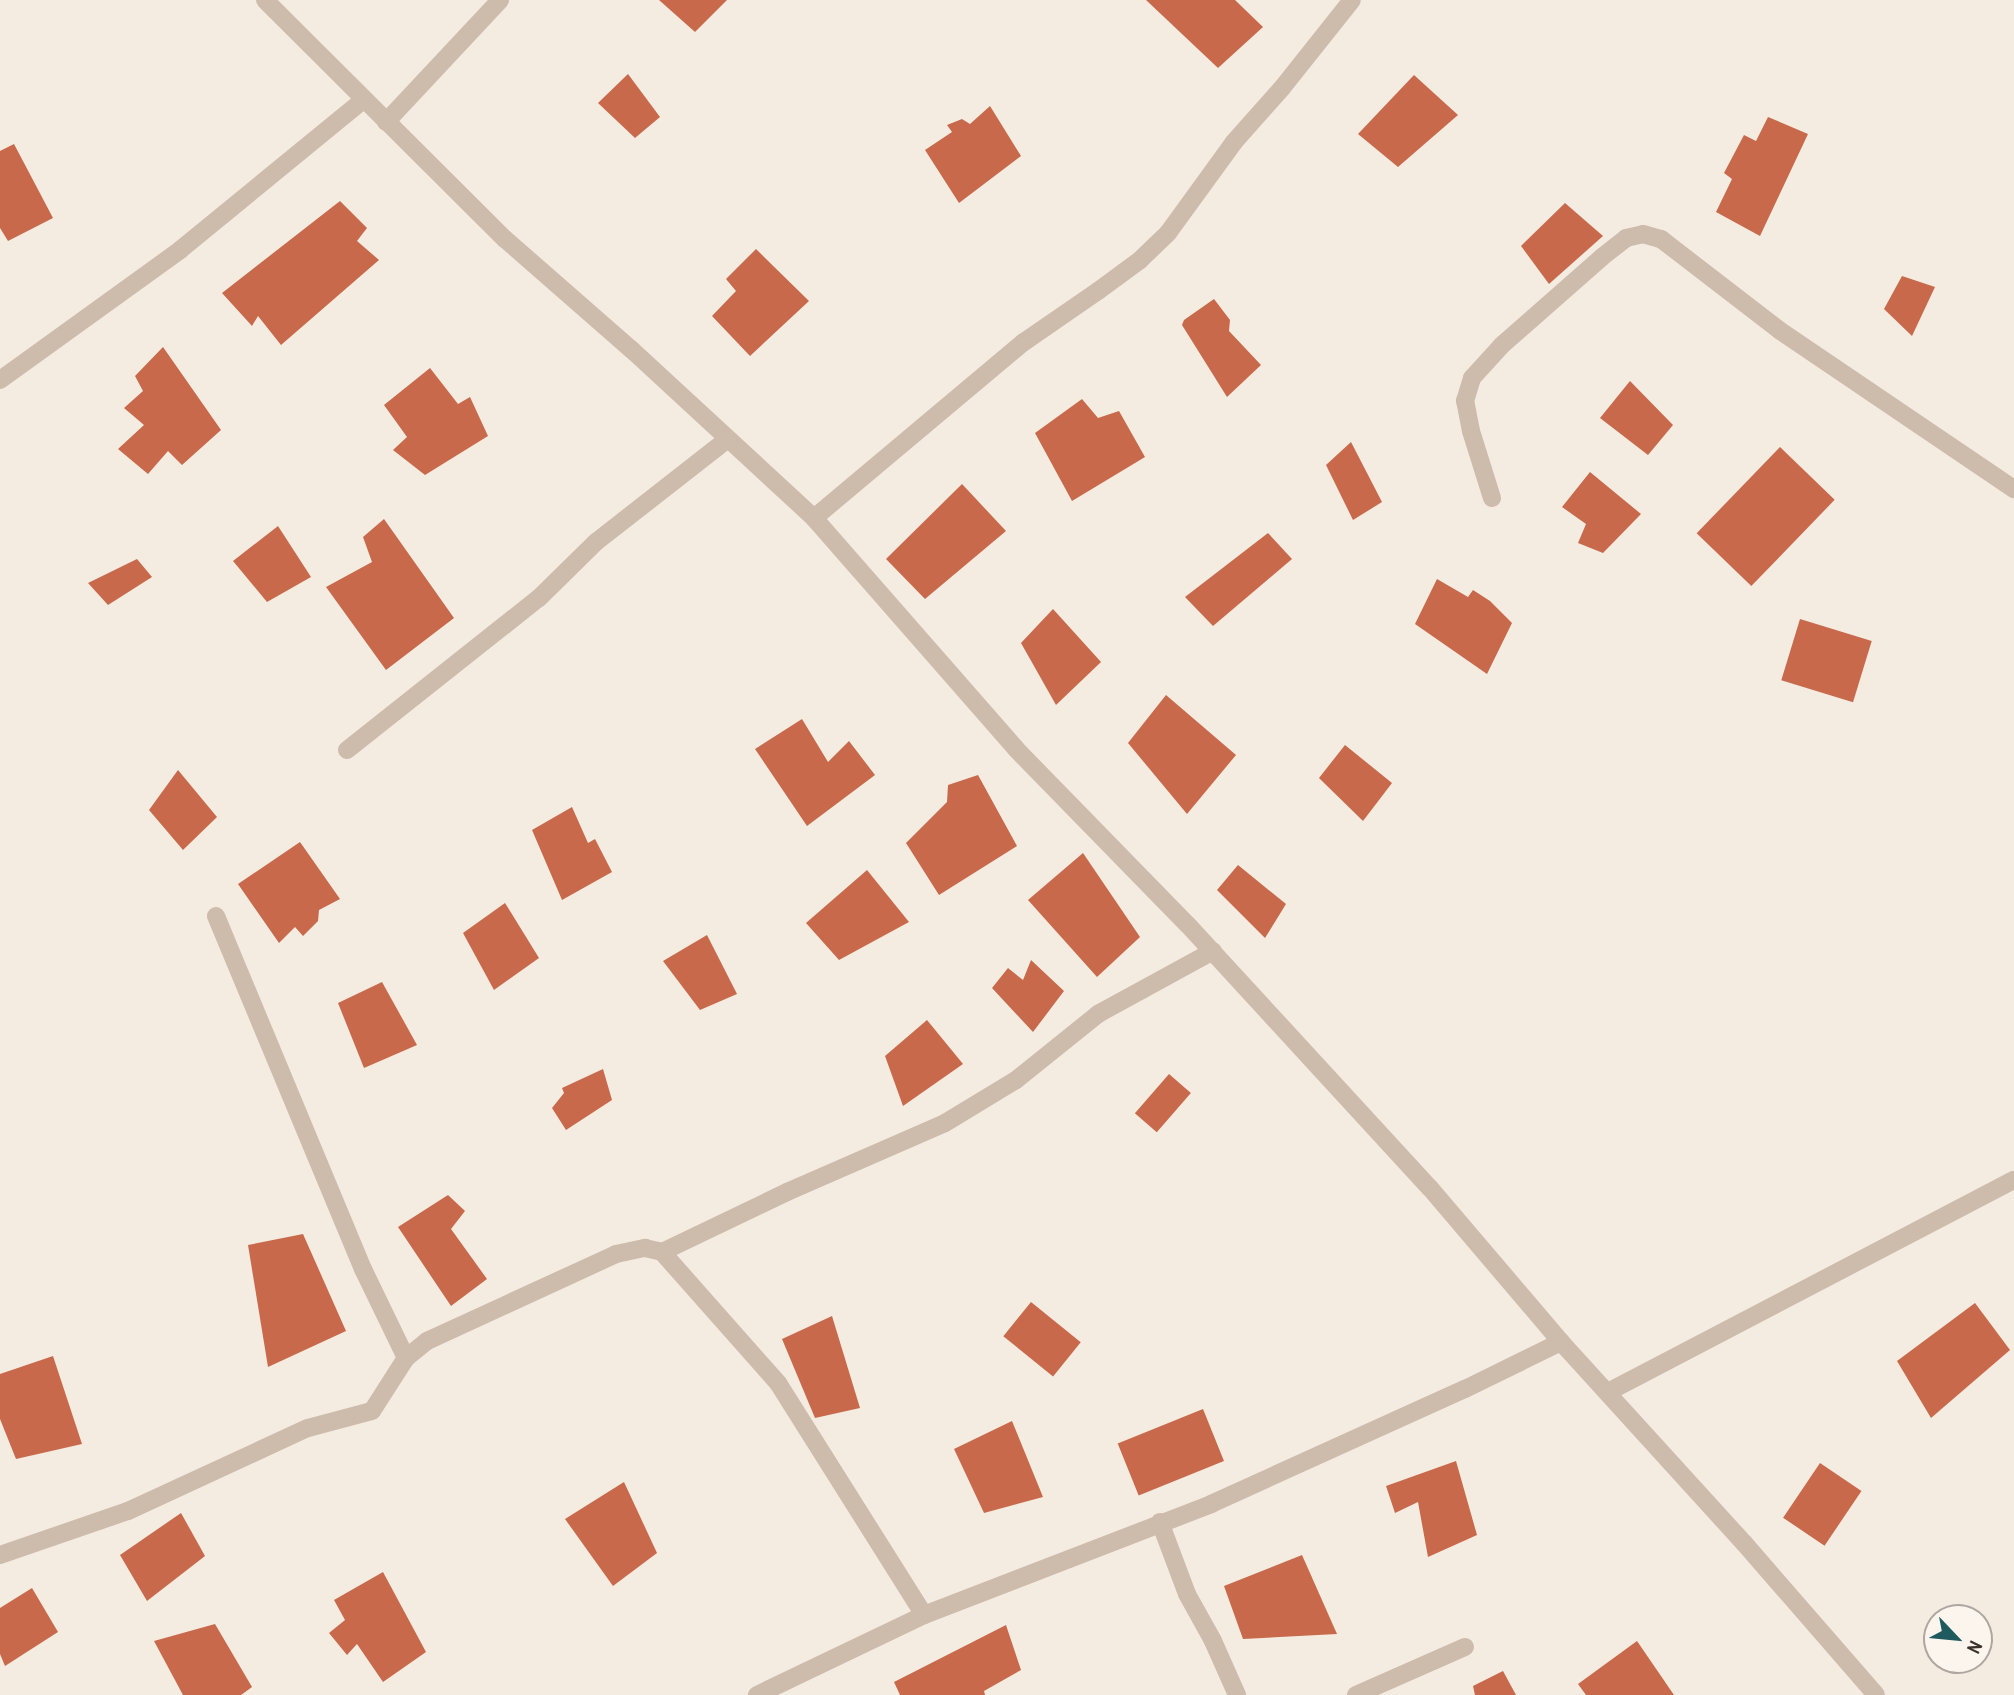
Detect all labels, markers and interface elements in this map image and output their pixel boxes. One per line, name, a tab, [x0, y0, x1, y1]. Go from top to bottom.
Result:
north arrow	[1923, 1604, 1993, 1674]
text: N	[1961, 1637, 1989, 1658]

